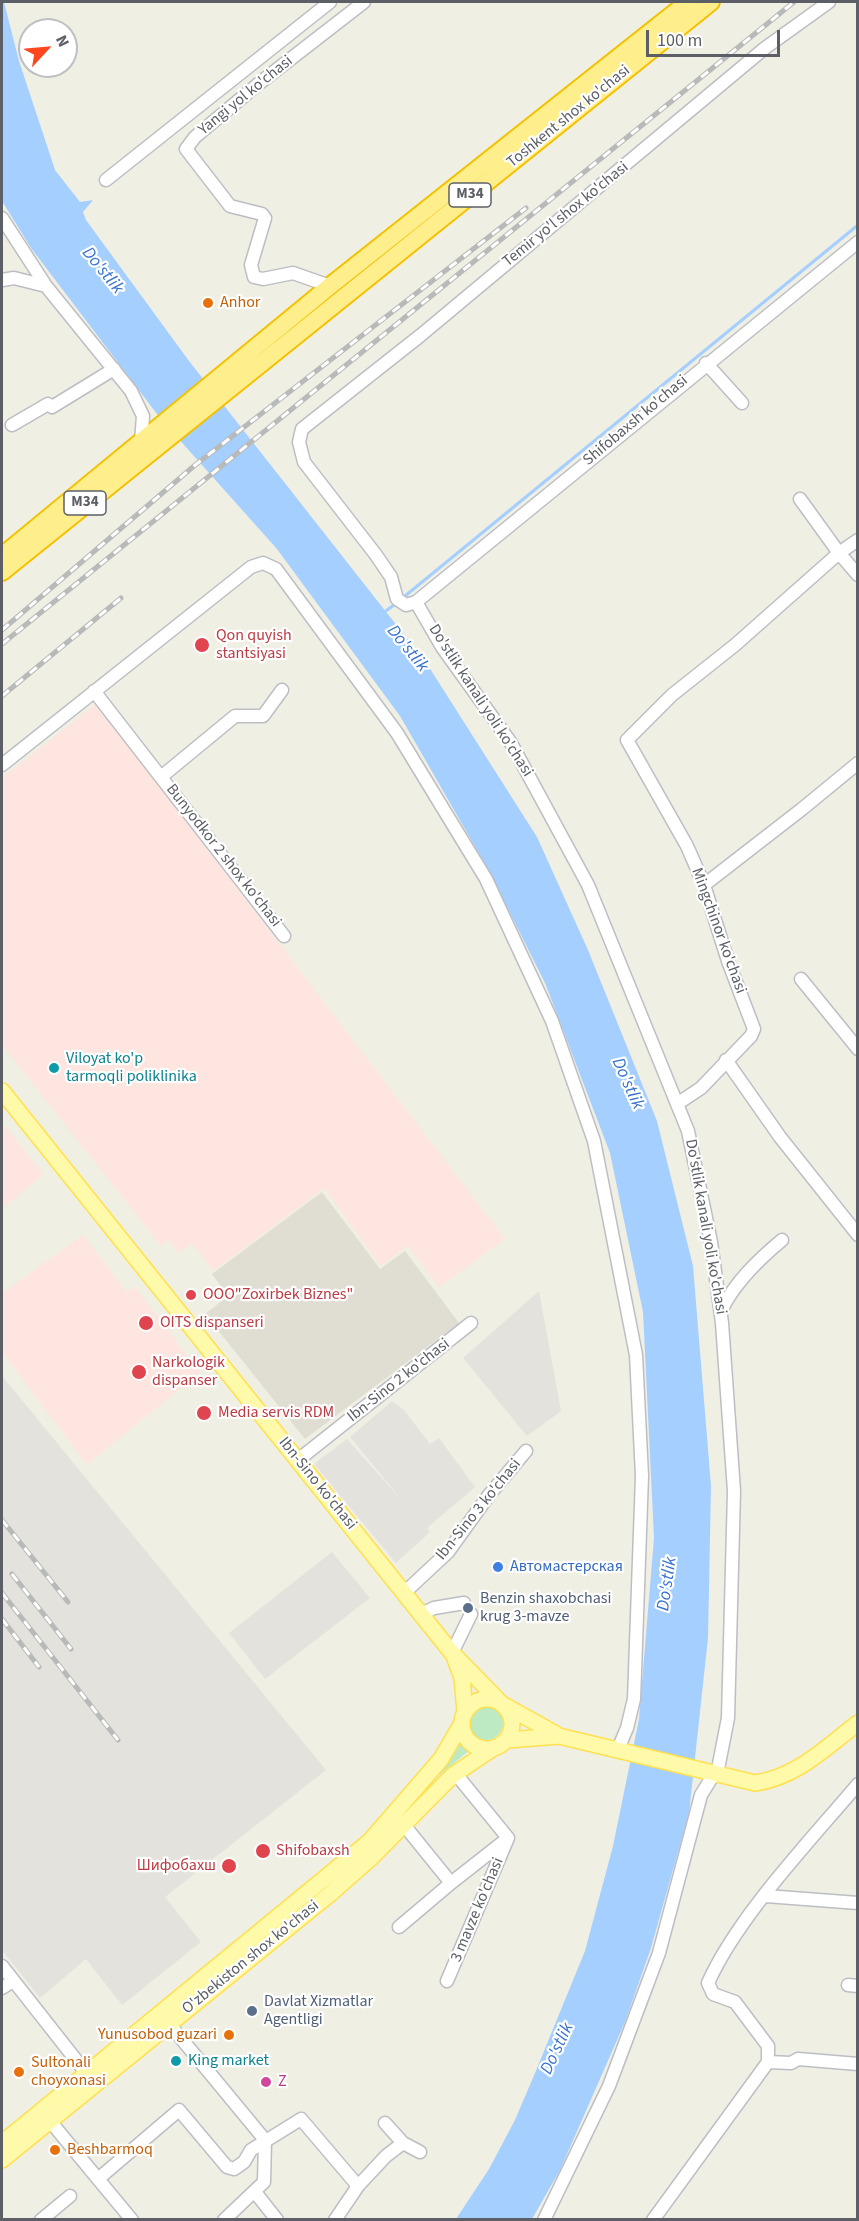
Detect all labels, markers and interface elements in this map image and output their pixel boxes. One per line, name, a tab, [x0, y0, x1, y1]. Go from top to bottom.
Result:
north arrow	[18, 18, 78, 78]
scale bar	[649, 18, 782, 56]
text: 100 m	[657, 28, 702, 53]
text: N	[50, 31, 75, 51]
street label: Yangi yol ko'chasi	[195, 52, 297, 140]
street label: Toshkent shox ko'chasi	[504, 61, 634, 173]
street label: Temir yo'l shox ko'chasi	[499, 158, 633, 272]
road number: M34	[449, 183, 491, 207]
water label: Do'stlik	[77, 243, 127, 299]
place label: Anhor	[220, 293, 260, 313]
marker: Anhor	[201, 296, 215, 310]
street label: Shifobaxsh ko'chasi	[580, 372, 692, 470]
road number: M34	[64, 491, 106, 515]
water label: Do'stlik	[382, 621, 432, 677]
street label: Do'stlik kanali yoli ko'chasi	[424, 621, 536, 781]
place label: Qon quyish stantsiyasi	[216, 626, 292, 664]
marker: Qon quyish stantsiyasi	[193, 636, 211, 654]
street label: Bunyodkor 2 shox ko'chasi	[161, 781, 285, 931]
street label: Mingchinor ko'chasi	[686, 866, 750, 996]
place label: Viloyat ko'p tarmoqli poliklinika	[66, 1049, 197, 1087]
water label: Do'stlik	[606, 1055, 648, 1113]
marker: Viloyat ko'p tarmoqli poliklinika	[47, 1061, 61, 1075]
street label: Do'stlik kanali yoli ko'chasi	[680, 1138, 730, 1316]
place label: OOO"Zoxirbek Biznes"	[203, 1285, 353, 1305]
marker: OOO"Zoxirbek Biznes"	[184, 1288, 198, 1302]
place label: OITS dispanseri	[160, 1313, 264, 1333]
marker: OITS dispanseri	[137, 1314, 155, 1332]
street label: Ibn-Sino 2 ko'chasi	[344, 1335, 454, 1427]
place label: Narkologik dispanser	[152, 1353, 225, 1391]
marker: Narkologik dispanser	[130, 1363, 148, 1381]
place label: Media servis RDM	[218, 1403, 334, 1423]
marker: Media servis RDM	[195, 1404, 213, 1422]
street label: Ibn-Sino ko'chasi	[274, 1434, 360, 1534]
street label: Ibn-Sino 3 ko'chasi	[432, 1455, 526, 1565]
water label: Do'stlik	[654, 1556, 682, 1612]
place label: Автомастерская	[510, 1557, 623, 1577]
marker: Автомастерская	[491, 1560, 505, 1574]
place label: Benzin shaxobchasi krug 3-mavze	[480, 1589, 611, 1627]
marker: Benzin shaxobchasi krug 3-mavze	[461, 1601, 475, 1615]
place label: Shifobaxsh	[276, 1841, 350, 1861]
marker: Shifobaxsh	[254, 1842, 272, 1860]
street label: 3 mavze ko'chasi	[447, 1855, 509, 1965]
place label: Шифобахш	[137, 1856, 216, 1876]
marker: Шифобахш	[220, 1857, 238, 1875]
street label: O'zbekiston shox ko'chasi	[179, 1897, 323, 2019]
place label: Davlat Xizmatlar Agentligi	[264, 1992, 373, 2030]
marker: Davlat Xizmatlar Agentligi	[245, 2004, 259, 2018]
water label: Do'stlik	[537, 2020, 579, 2078]
place label: Yunusobod guzari	[98, 2025, 217, 2045]
marker: Yunusobod guzari	[222, 2028, 236, 2042]
place label: King market	[188, 2051, 269, 2071]
place label: Sultonali choyxonasi	[31, 2053, 106, 2091]
marker: King market	[169, 2054, 183, 2068]
marker: Sultonali choyxonasi	[12, 2065, 26, 2079]
place label: Z	[278, 2072, 287, 2092]
marker: Z	[259, 2075, 273, 2089]
place label: Beshbarmoq	[67, 2140, 153, 2160]
marker: Beshbarmoq	[48, 2143, 62, 2157]

